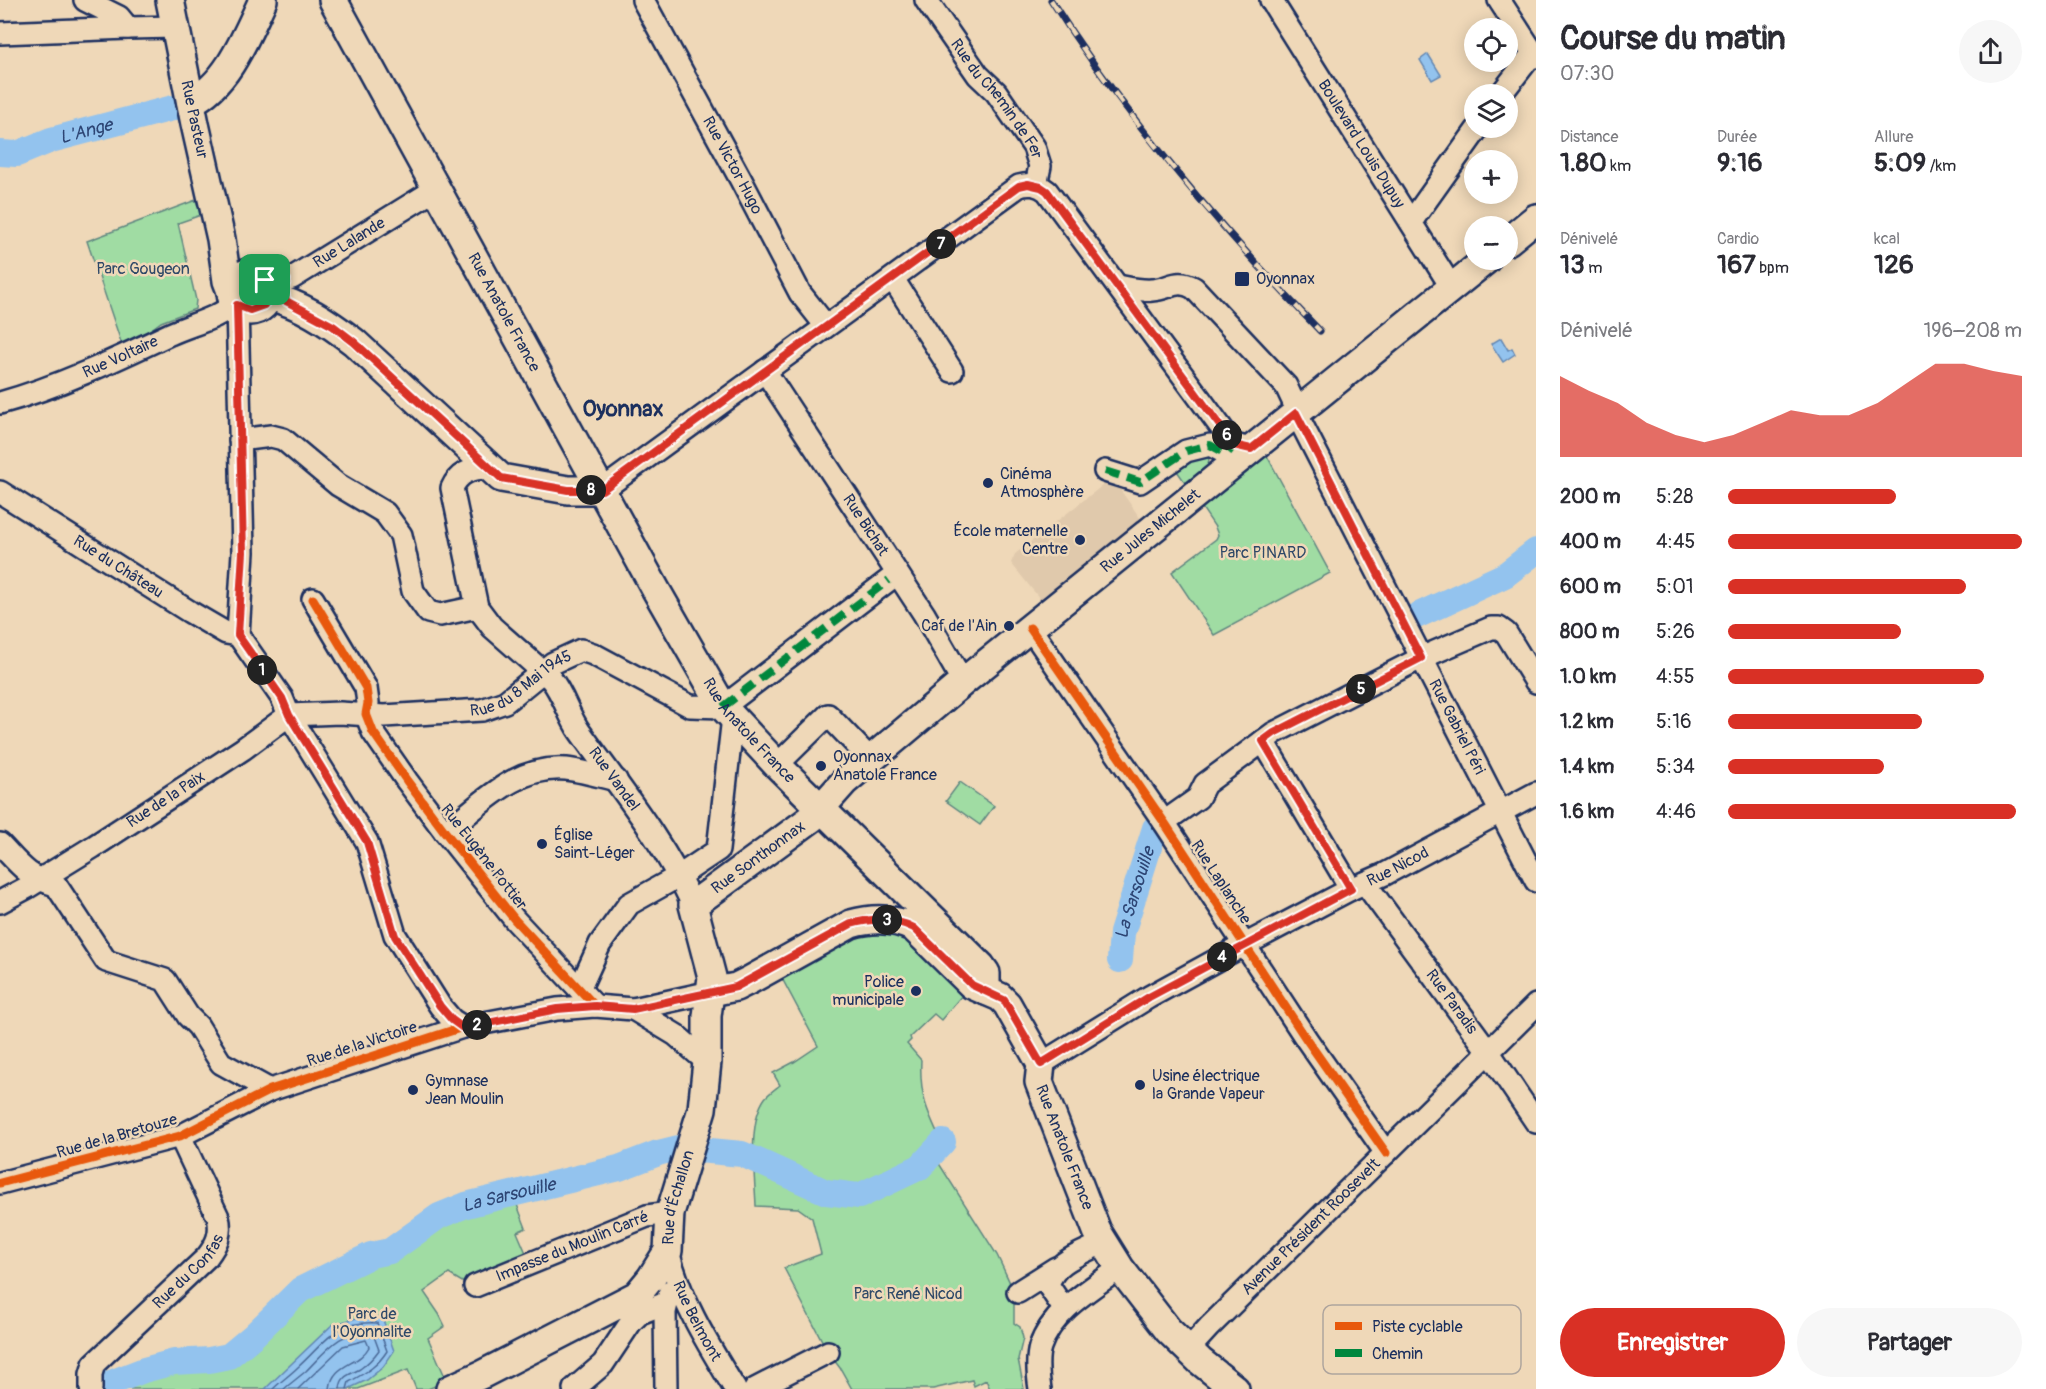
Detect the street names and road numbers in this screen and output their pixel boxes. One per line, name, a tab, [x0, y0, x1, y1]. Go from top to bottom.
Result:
street label: Rue du Chemin de Fer	[946, 35, 1047, 161]
street label: Boulevard Louis Dupuy	[1314, 76, 1409, 212]
street label: Rue Pasteur	[176, 79, 213, 161]
street label: Rue Victor Hugo	[698, 113, 767, 218]
street label: Rue Lalande	[309, 213, 389, 272]
street label: Rue Anatole France	[463, 249, 545, 375]
street label: Rue Voltaire	[80, 331, 161, 383]
street label: Rue Jules Michelet	[1096, 484, 1205, 577]
street label: Rue Bichat	[838, 490, 893, 560]
street label: Rue du Château	[70, 531, 167, 603]
street label: Rue du 8 Mai 1945	[469, 646, 575, 721]
street label: Rue Anatole France	[698, 674, 800, 787]
street label: Rue Gabriel Péri	[1424, 676, 1490, 778]
street label: Rue Vandel	[584, 743, 644, 815]
street label: Rue de la Paix	[123, 767, 209, 832]
street label: Rue Eugène Pottier	[436, 800, 532, 914]
street label: Rue Sonthonnax	[707, 816, 809, 898]
street label: Rue Laplanche	[1186, 836, 1256, 928]
street label: Rue Nicod	[1364, 842, 1432, 891]
street label: Rue Paradis	[1422, 965, 1482, 1038]
street label: Rue de la Victoire	[304, 1017, 420, 1071]
street label: Rue Anatole France	[1031, 1082, 1098, 1213]
street label: Rue de la Bretouze	[54, 1109, 180, 1163]
street label: Rue d'Échallon	[658, 1148, 699, 1245]
street label: Avenue Président Roosevelt	[1237, 1154, 1385, 1299]
street label: Impasse du Moulin Carré	[493, 1206, 652, 1286]
street label: Rue du Confas	[149, 1232, 228, 1313]
street label: Rue Belmont	[668, 1278, 726, 1365]

